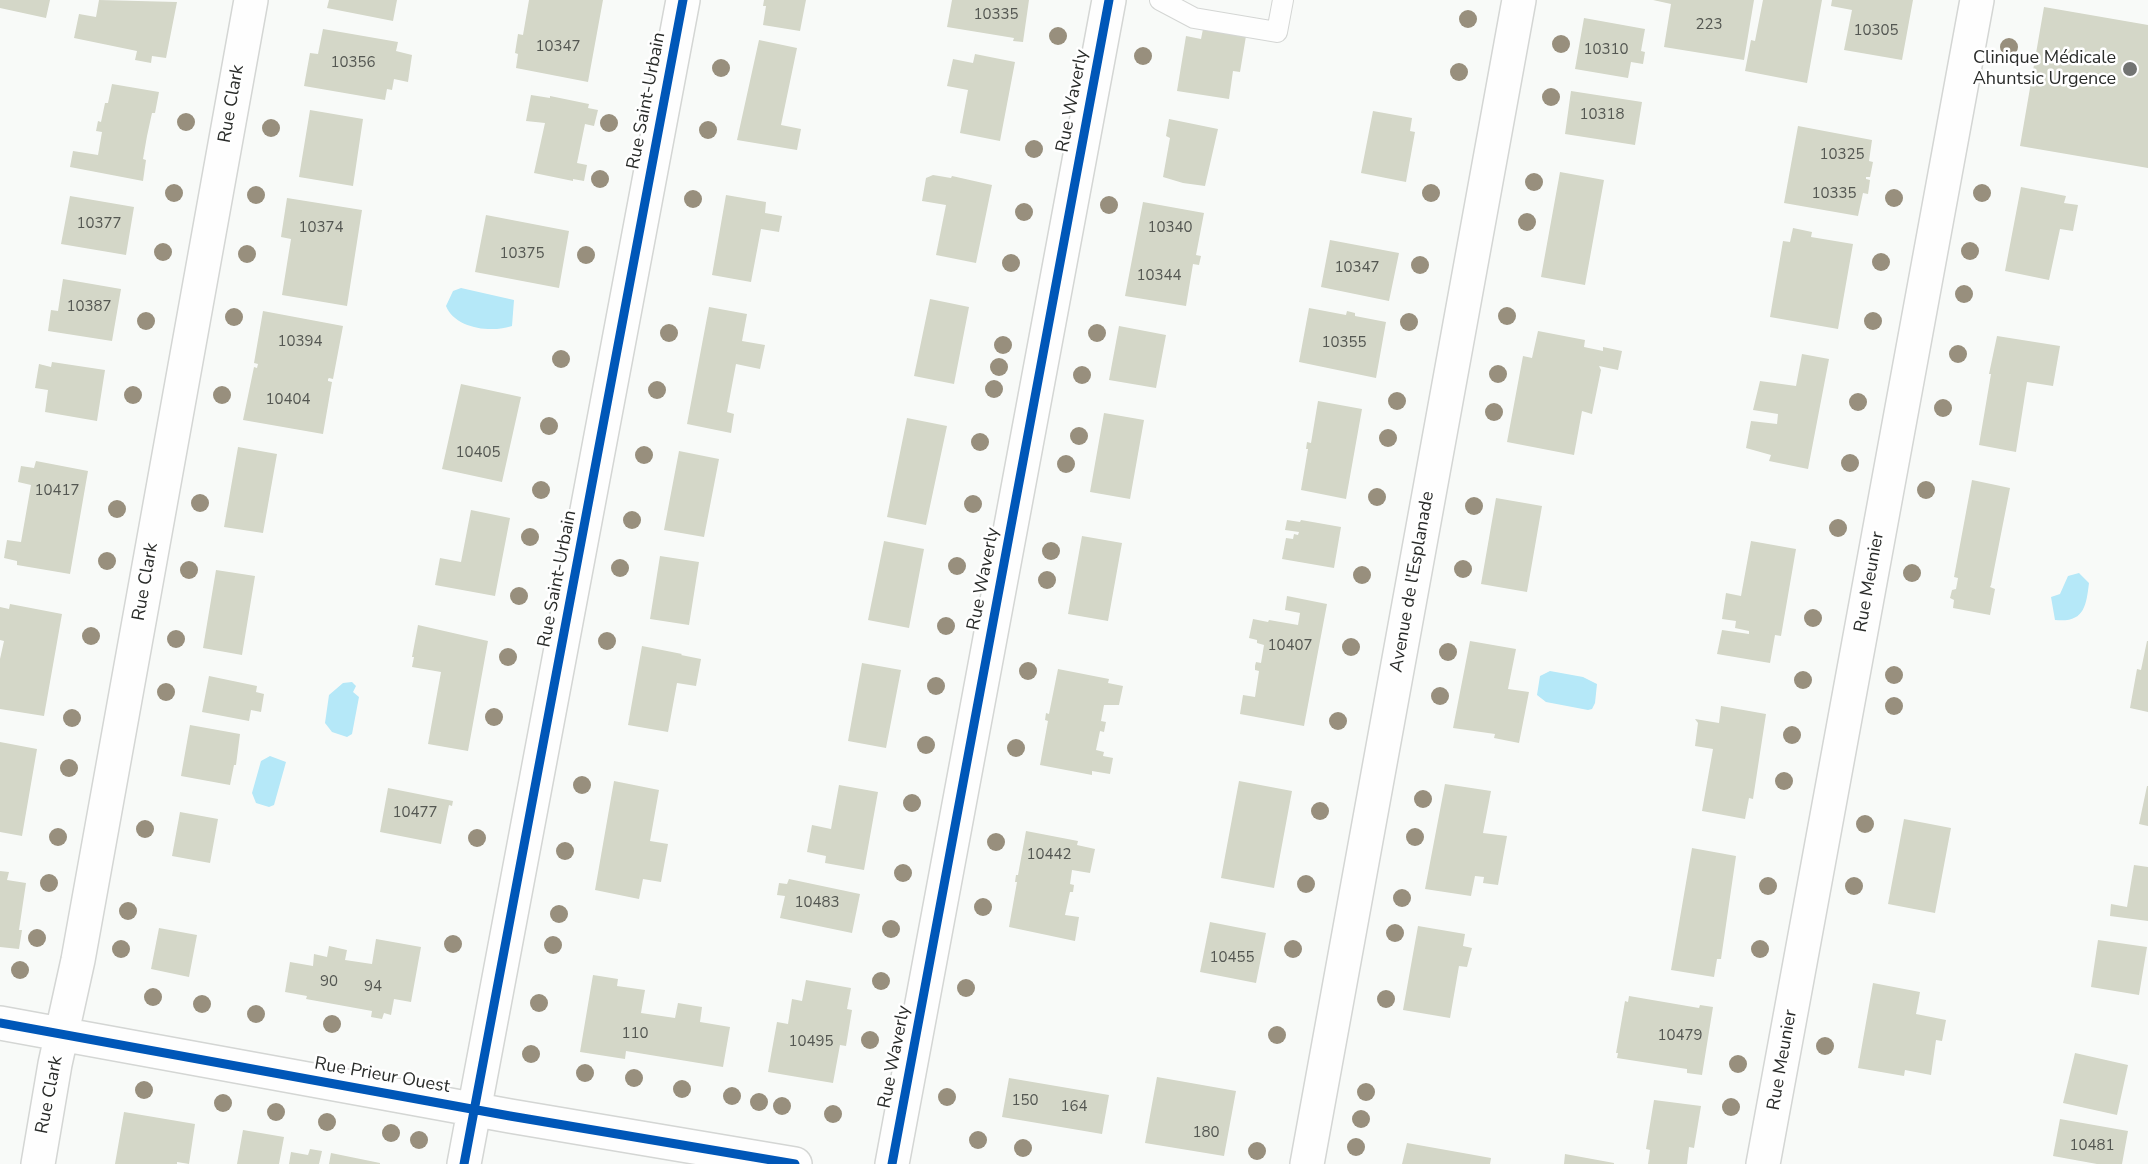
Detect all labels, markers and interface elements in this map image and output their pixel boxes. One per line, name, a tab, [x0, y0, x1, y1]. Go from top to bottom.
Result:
house number: 10335	[974, 6, 1018, 24]
house number: 223	[1696, 16, 1722, 34]
house number: 10305	[1854, 22, 1898, 40]
street label: Rue Saint-Urbain	[623, 31, 671, 171]
house number: 10347	[536, 38, 580, 56]
house number: 10310	[1584, 41, 1628, 59]
street label: Rue Waverly	[1052, 48, 1094, 154]
place label: Clinique Médicale Ahuntsic Urgence	[1973, 48, 2116, 90]
house number: 10356	[331, 54, 375, 72]
marker: Clinique Médicale Ahuntsic Urgence	[2121, 60, 2139, 78]
street label: Rue Clark	[215, 63, 249, 145]
house number: 10318	[1580, 106, 1624, 124]
house number: 10325	[1820, 146, 1864, 164]
house number: 10335	[1812, 185, 1856, 203]
house number: 10377	[77, 215, 121, 233]
house number: 10374	[299, 219, 343, 237]
house number: 10340	[1148, 219, 1192, 237]
house number: 10375	[500, 245, 544, 263]
house number: 10347	[1335, 259, 1379, 277]
house number: 10344	[1137, 267, 1181, 285]
house number: 10387	[67, 298, 111, 316]
house number: 10394	[278, 333, 322, 351]
house number: 10355	[1322, 334, 1366, 352]
house number: 10404	[266, 391, 310, 409]
house number: 10405	[456, 444, 500, 462]
house number: 10417	[35, 482, 79, 500]
street label: Avenue de l'Esplanade	[1386, 490, 1440, 674]
street label: Rue Saint-Urbain	[534, 509, 582, 649]
street label: Rue Waverly	[963, 526, 1005, 632]
street label: Rue Meunier	[1851, 530, 1889, 634]
street label: Rue Clark	[129, 541, 163, 623]
house number: 10407	[1268, 637, 1312, 655]
house number: 10477	[393, 804, 437, 822]
house number: 10442	[1027, 846, 1071, 864]
house number: 10483	[795, 894, 839, 912]
house number: 10455	[1210, 949, 1254, 967]
house number: 90	[320, 973, 338, 991]
house number: 94	[364, 978, 382, 996]
street label: Rue Waverly	[874, 1004, 916, 1110]
street label: Rue Meunier	[1764, 1008, 1802, 1112]
house number: 110	[622, 1025, 648, 1043]
house number: 10479	[1658, 1027, 1702, 1045]
house number: 10495	[789, 1033, 833, 1051]
street label: Rue Prieur Ouest	[313, 1053, 451, 1099]
street label: Rue Clark	[32, 1054, 68, 1136]
house number: 150	[1012, 1092, 1038, 1110]
house number: 164	[1061, 1098, 1087, 1116]
house number: 180	[1193, 1124, 1219, 1142]
house number: 10481	[2070, 1137, 2114, 1155]

